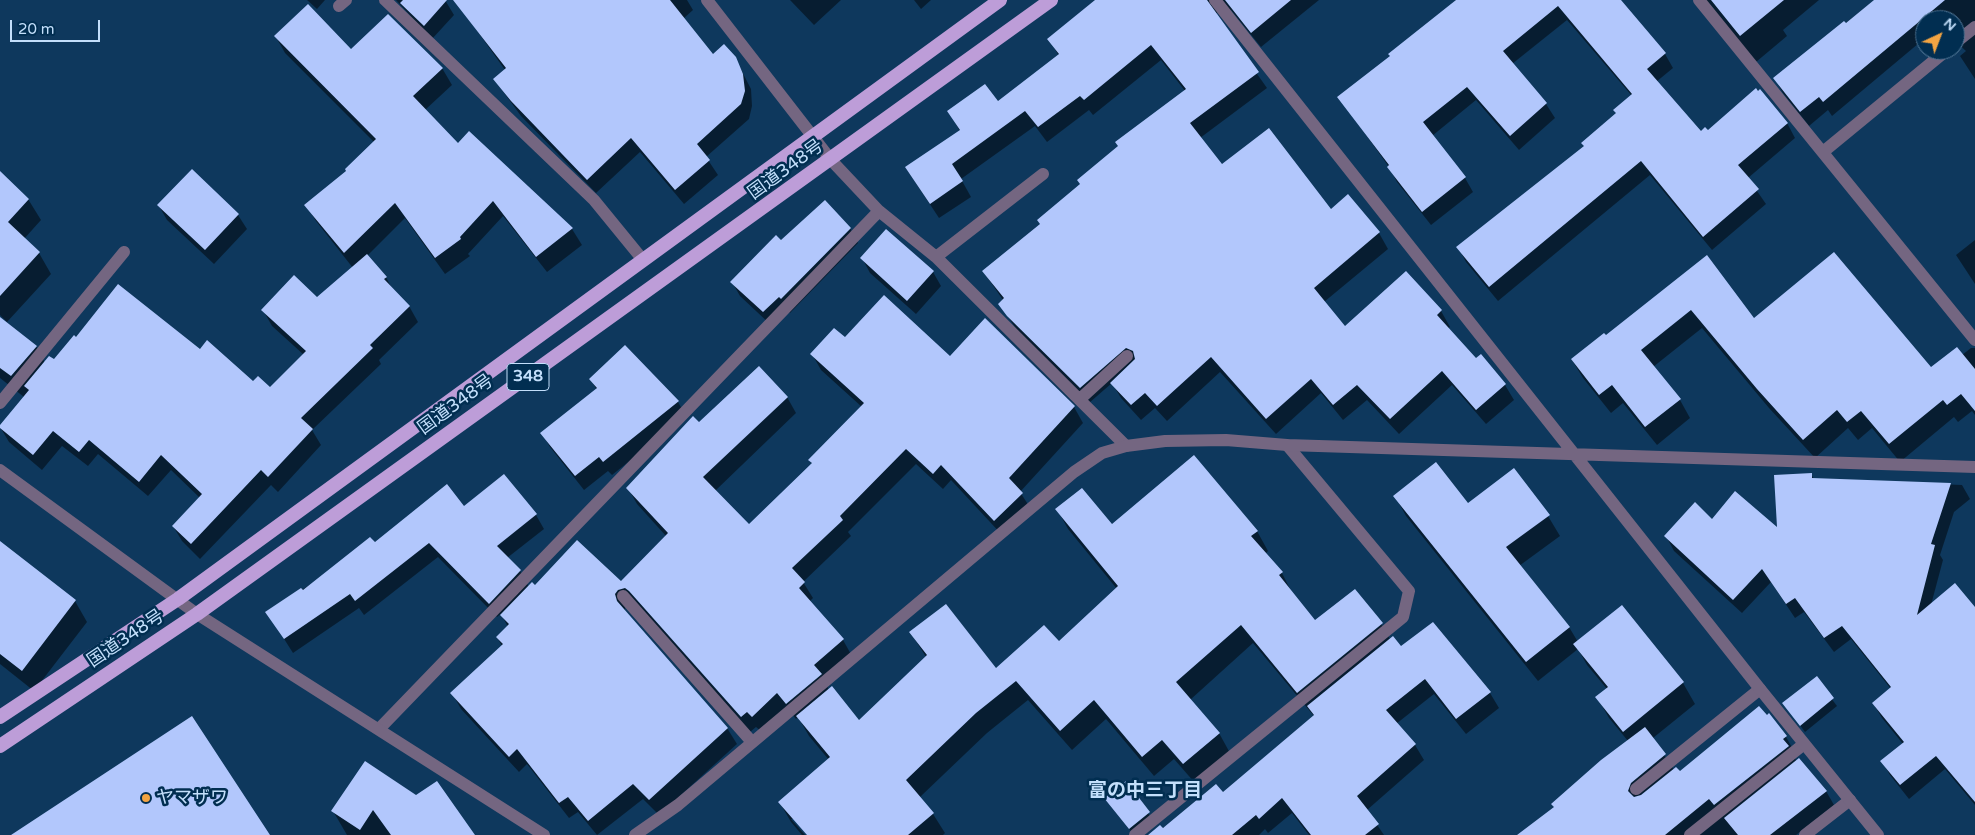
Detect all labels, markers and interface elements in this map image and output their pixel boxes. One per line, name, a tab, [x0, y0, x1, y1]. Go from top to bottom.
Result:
scale bar	[12, 10, 102, 42]
north arrow	[1915, 10, 1965, 60]
text: N	[1940, 14, 1960, 34]
text: 20 m	[18, 20, 55, 38]
street label: 国道348号	[744, 135, 828, 205]
road number: 348	[507, 364, 549, 391]
street label: 国道348号	[414, 370, 498, 440]
street label: 国道348号	[84, 605, 168, 673]
district label: 富の中三丁目	[1088, 780, 1202, 802]
place label: ヤマザワ	[156, 787, 228, 809]
marker: ヤマザワ	[140, 792, 152, 804]

